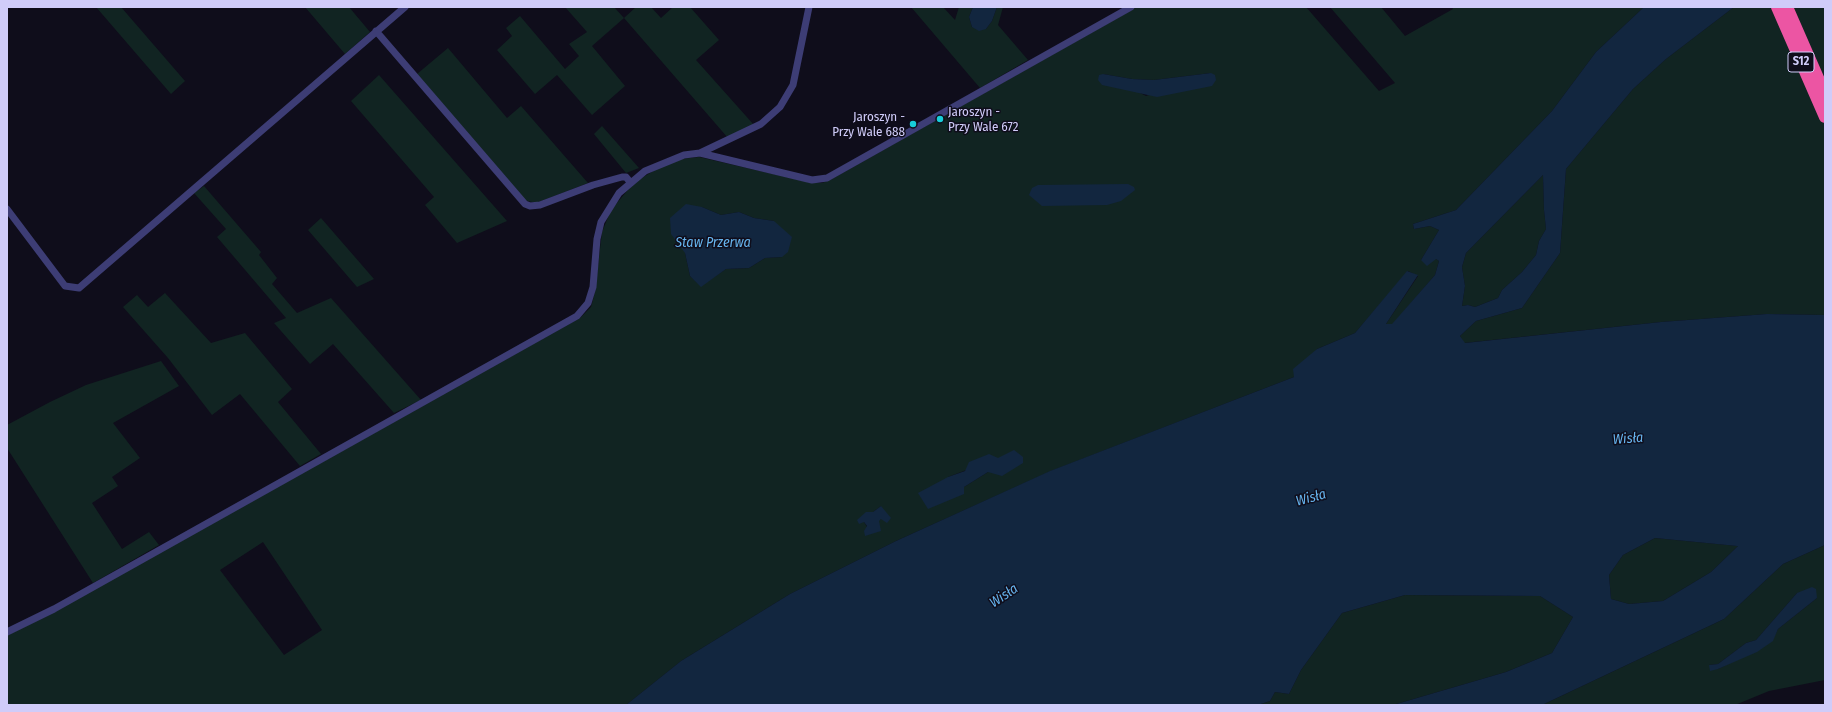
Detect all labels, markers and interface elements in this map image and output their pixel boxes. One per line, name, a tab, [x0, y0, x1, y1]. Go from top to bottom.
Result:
road number: S12	[1788, 52, 1814, 72]
place label: Jaroszyn - Przy Wale 672	[948, 104, 1018, 135]
place label: Jaroszyn - Przy Wale 688	[832, 109, 905, 140]
marker: Jaroszyn - Przy Wale 672	[935, 114, 945, 124]
marker: Jaroszyn - Przy Wale 688	[908, 119, 918, 129]
water label: Staw Przerwa	[675, 235, 751, 251]
water label: Wisła	[1612, 430, 1644, 448]
water label: Wisła	[1294, 486, 1328, 510]
water label: Wisła	[987, 580, 1021, 612]

